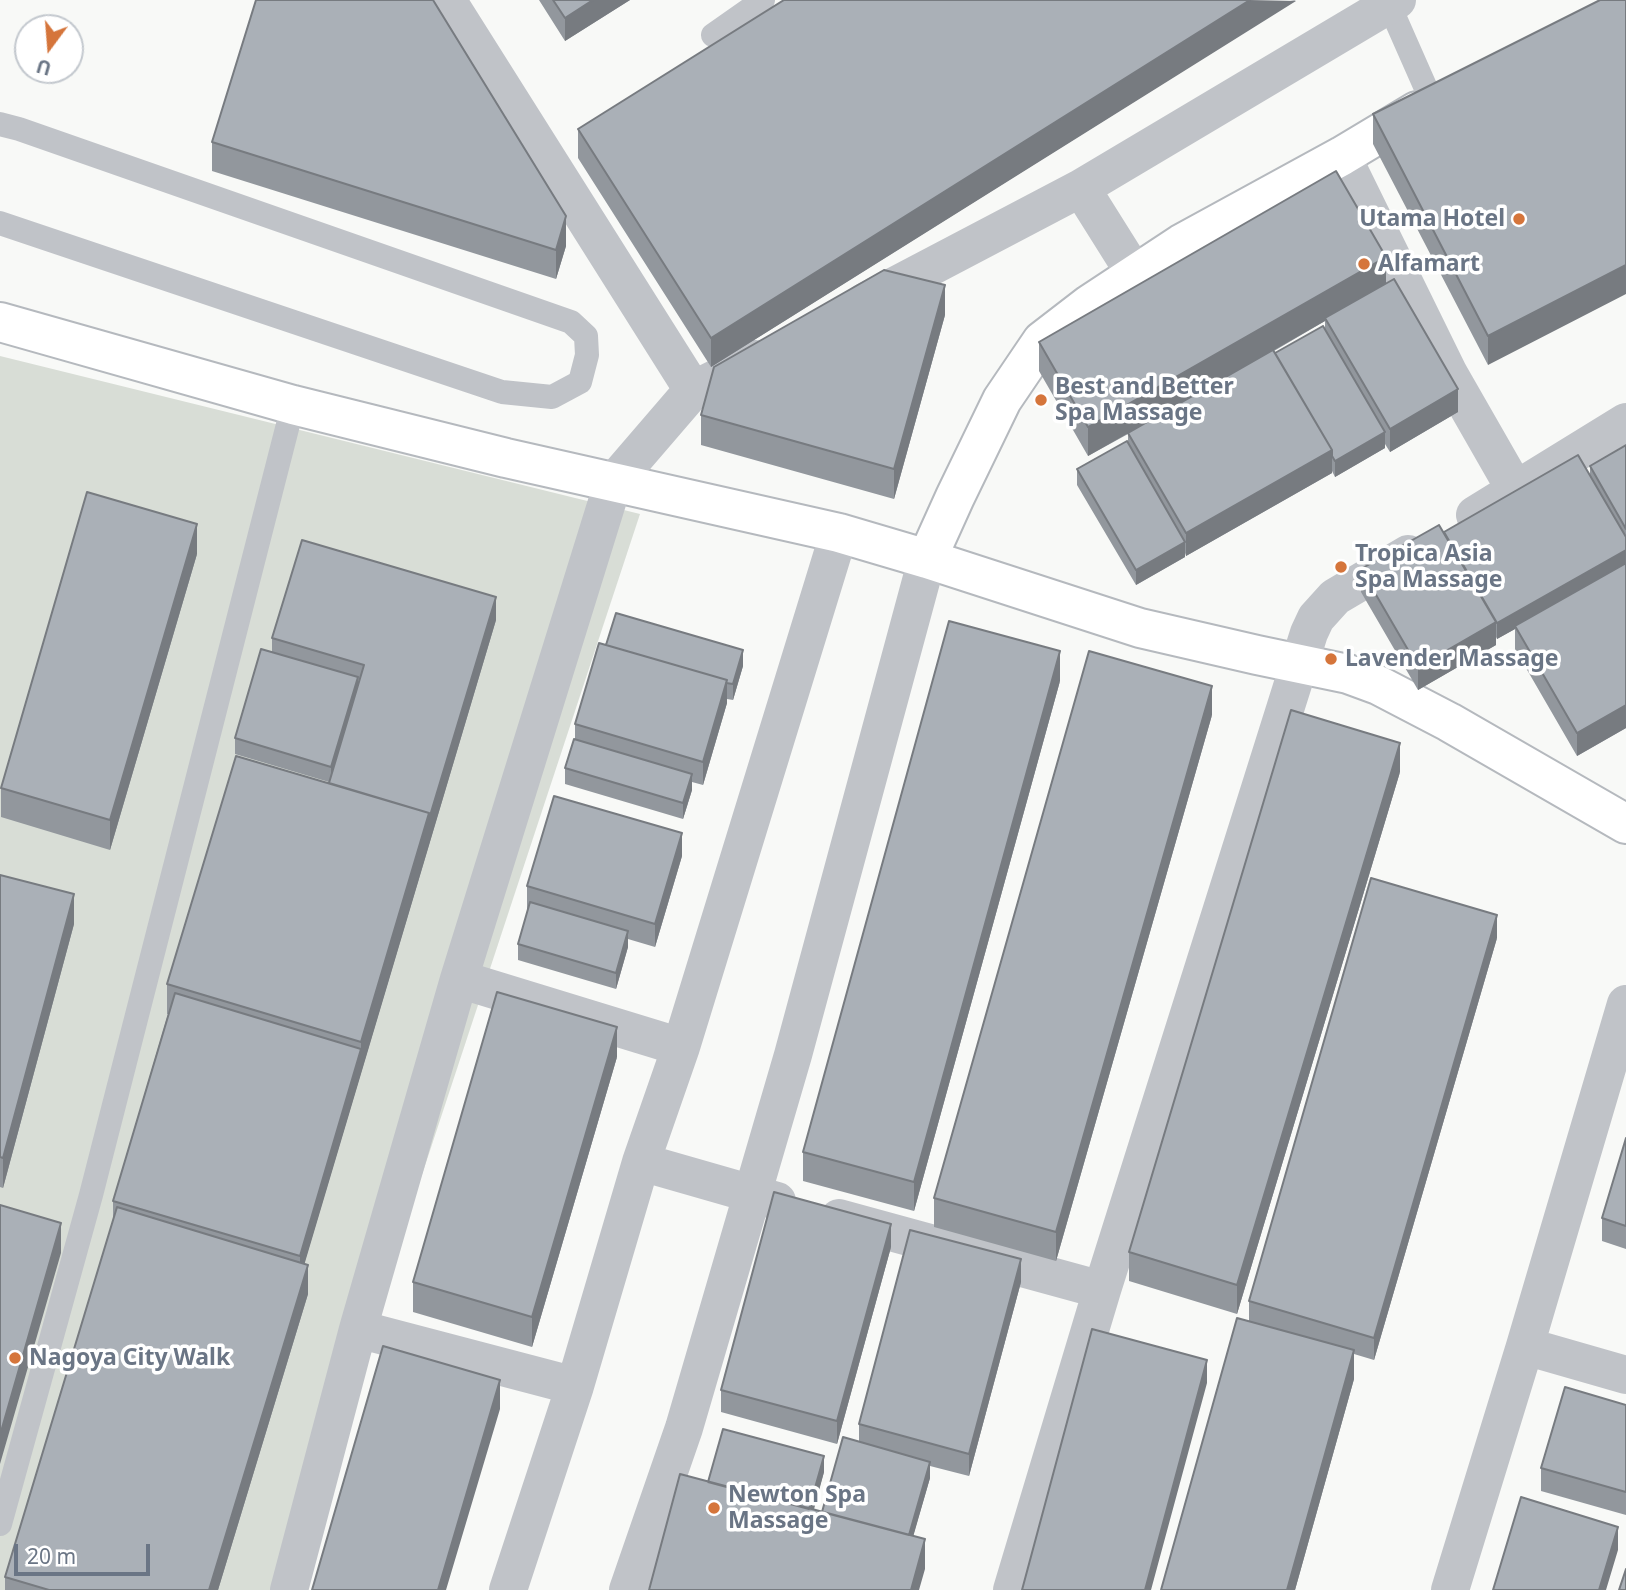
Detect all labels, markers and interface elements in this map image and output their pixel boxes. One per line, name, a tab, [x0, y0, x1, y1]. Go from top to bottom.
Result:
north arrow	[14, 14, 84, 84]
text: U	[33, 53, 54, 82]
place label: Utama Hotel	[1359, 205, 1505, 233]
marker: Utama Hotel	[1511, 211, 1527, 227]
place label: Alfamart	[1378, 250, 1480, 278]
marker: Alfamart	[1356, 256, 1372, 272]
place label: Best and Better Spa Massage	[1055, 373, 1234, 427]
marker: Best and Better Spa Massage	[1033, 392, 1049, 408]
place label: Tropica Asia Spa Massage	[1355, 540, 1503, 594]
marker: Tropica Asia Spa Massage	[1333, 559, 1349, 575]
place label: Lavender Massage	[1345, 645, 1559, 673]
marker: Lavender Massage	[1323, 651, 1339, 667]
place label: Nagoya City Walk	[29, 1344, 230, 1372]
marker: Nagoya City Walk	[7, 1350, 23, 1366]
place label: Newton Spa Massage	[728, 1481, 866, 1535]
marker: Newton Spa Massage	[706, 1500, 722, 1516]
scale bar	[18, 1530, 154, 1574]
text: 20 m	[27, 1542, 76, 1570]

